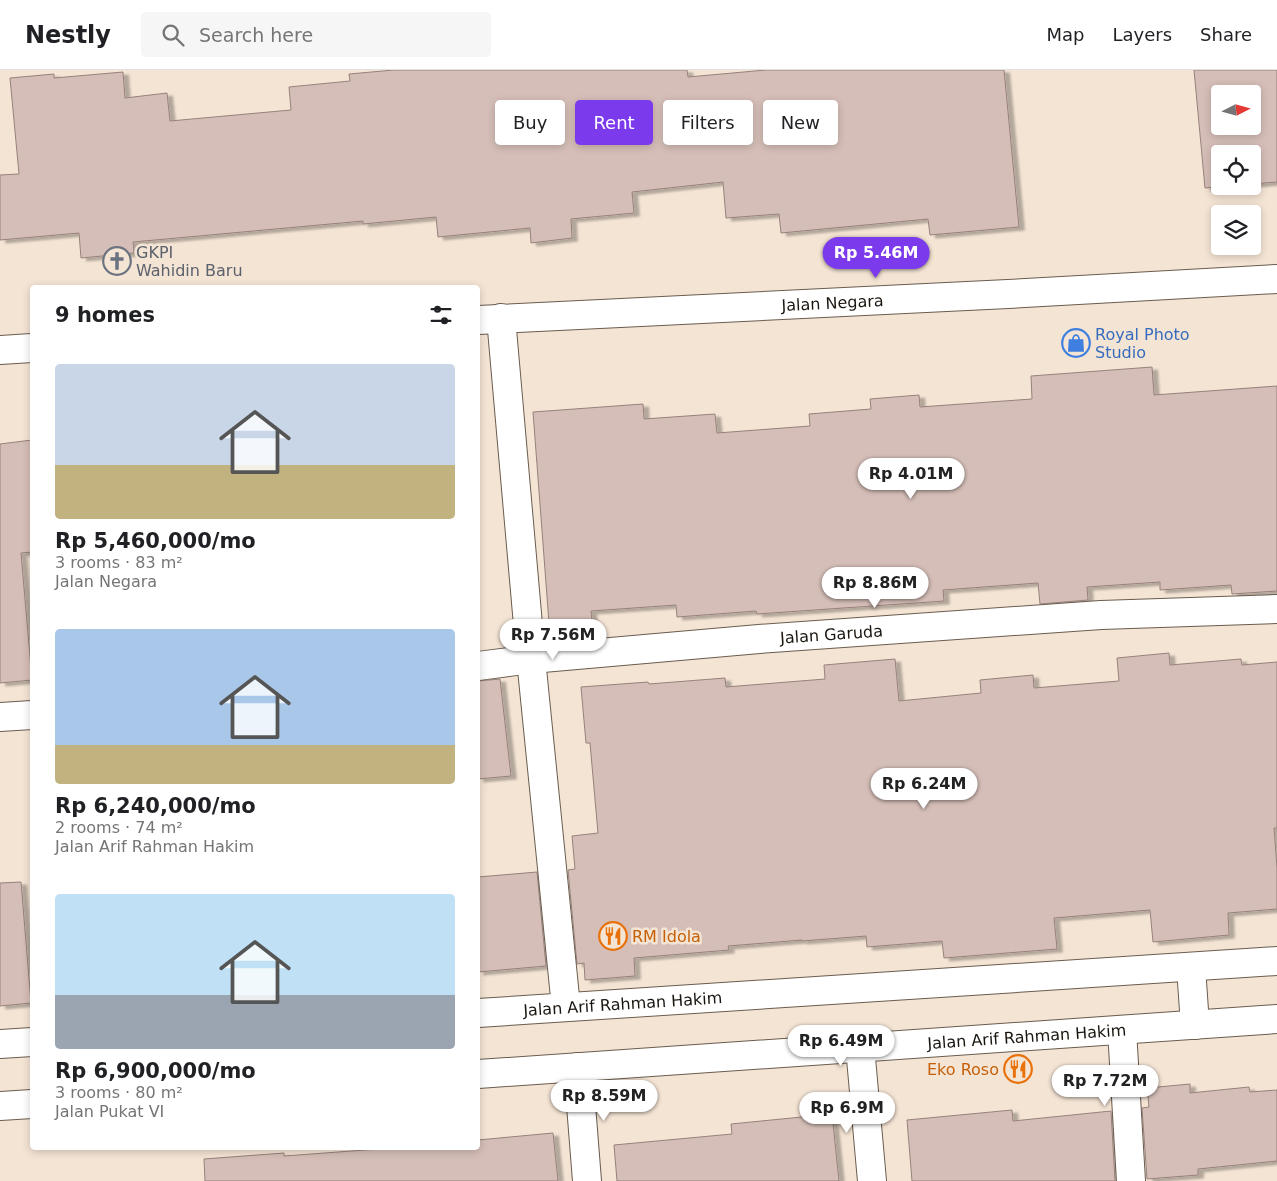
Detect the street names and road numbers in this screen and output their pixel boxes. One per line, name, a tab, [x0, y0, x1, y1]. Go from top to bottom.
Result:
street label: Jalan Negara	[780, 291, 884, 315]
street label: Jalan Garuda	[778, 621, 883, 647]
street label: Jalan Arif Rahman Hakim	[522, 988, 723, 1020]
street label: Jalan Arif Rahman Hakim	[926, 1020, 1127, 1053]

